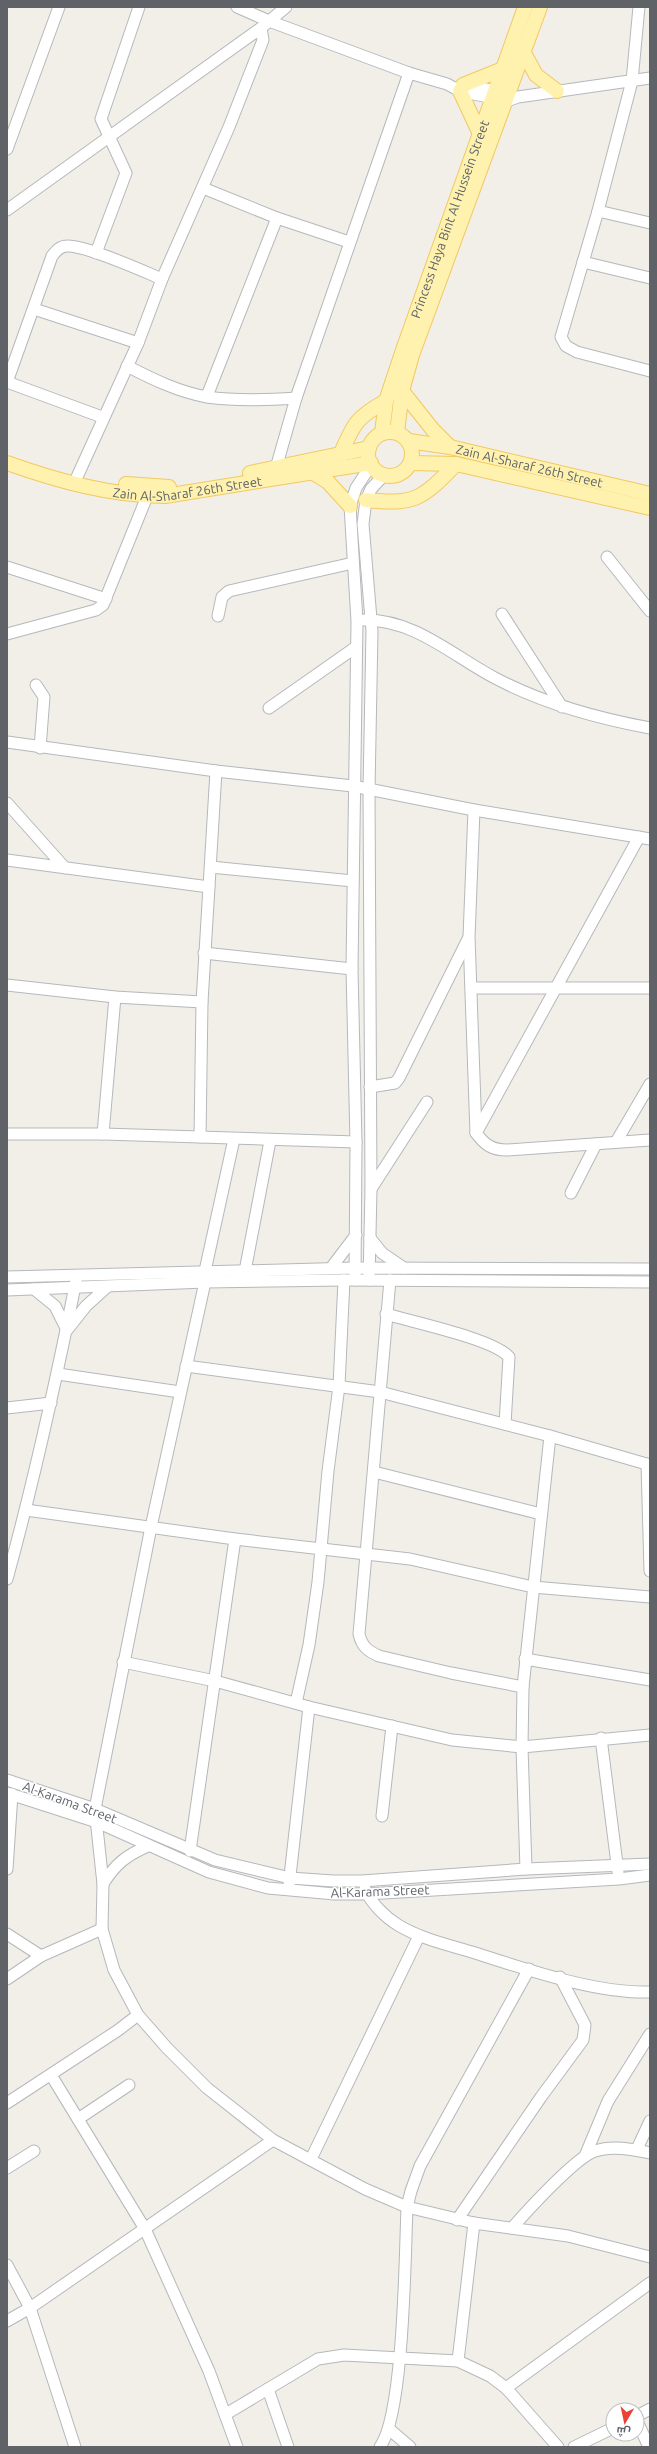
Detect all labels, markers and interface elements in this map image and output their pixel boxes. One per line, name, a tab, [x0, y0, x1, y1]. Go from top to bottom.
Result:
street label: Princess Haya Bint Al Hussein Street	[408, 118, 491, 320]
street label: Zain Al-Sharaf 26th Street	[455, 442, 604, 490]
street label: Zain Al-Sharaf 26th Street	[112, 474, 263, 503]
street label: Al-Karama Street	[21, 1778, 119, 1826]
street label: Al-Karama Street	[330, 1882, 430, 1900]
north arrow	[605, 2402, 645, 2442]
text: ش	[616, 2424, 632, 2439]

